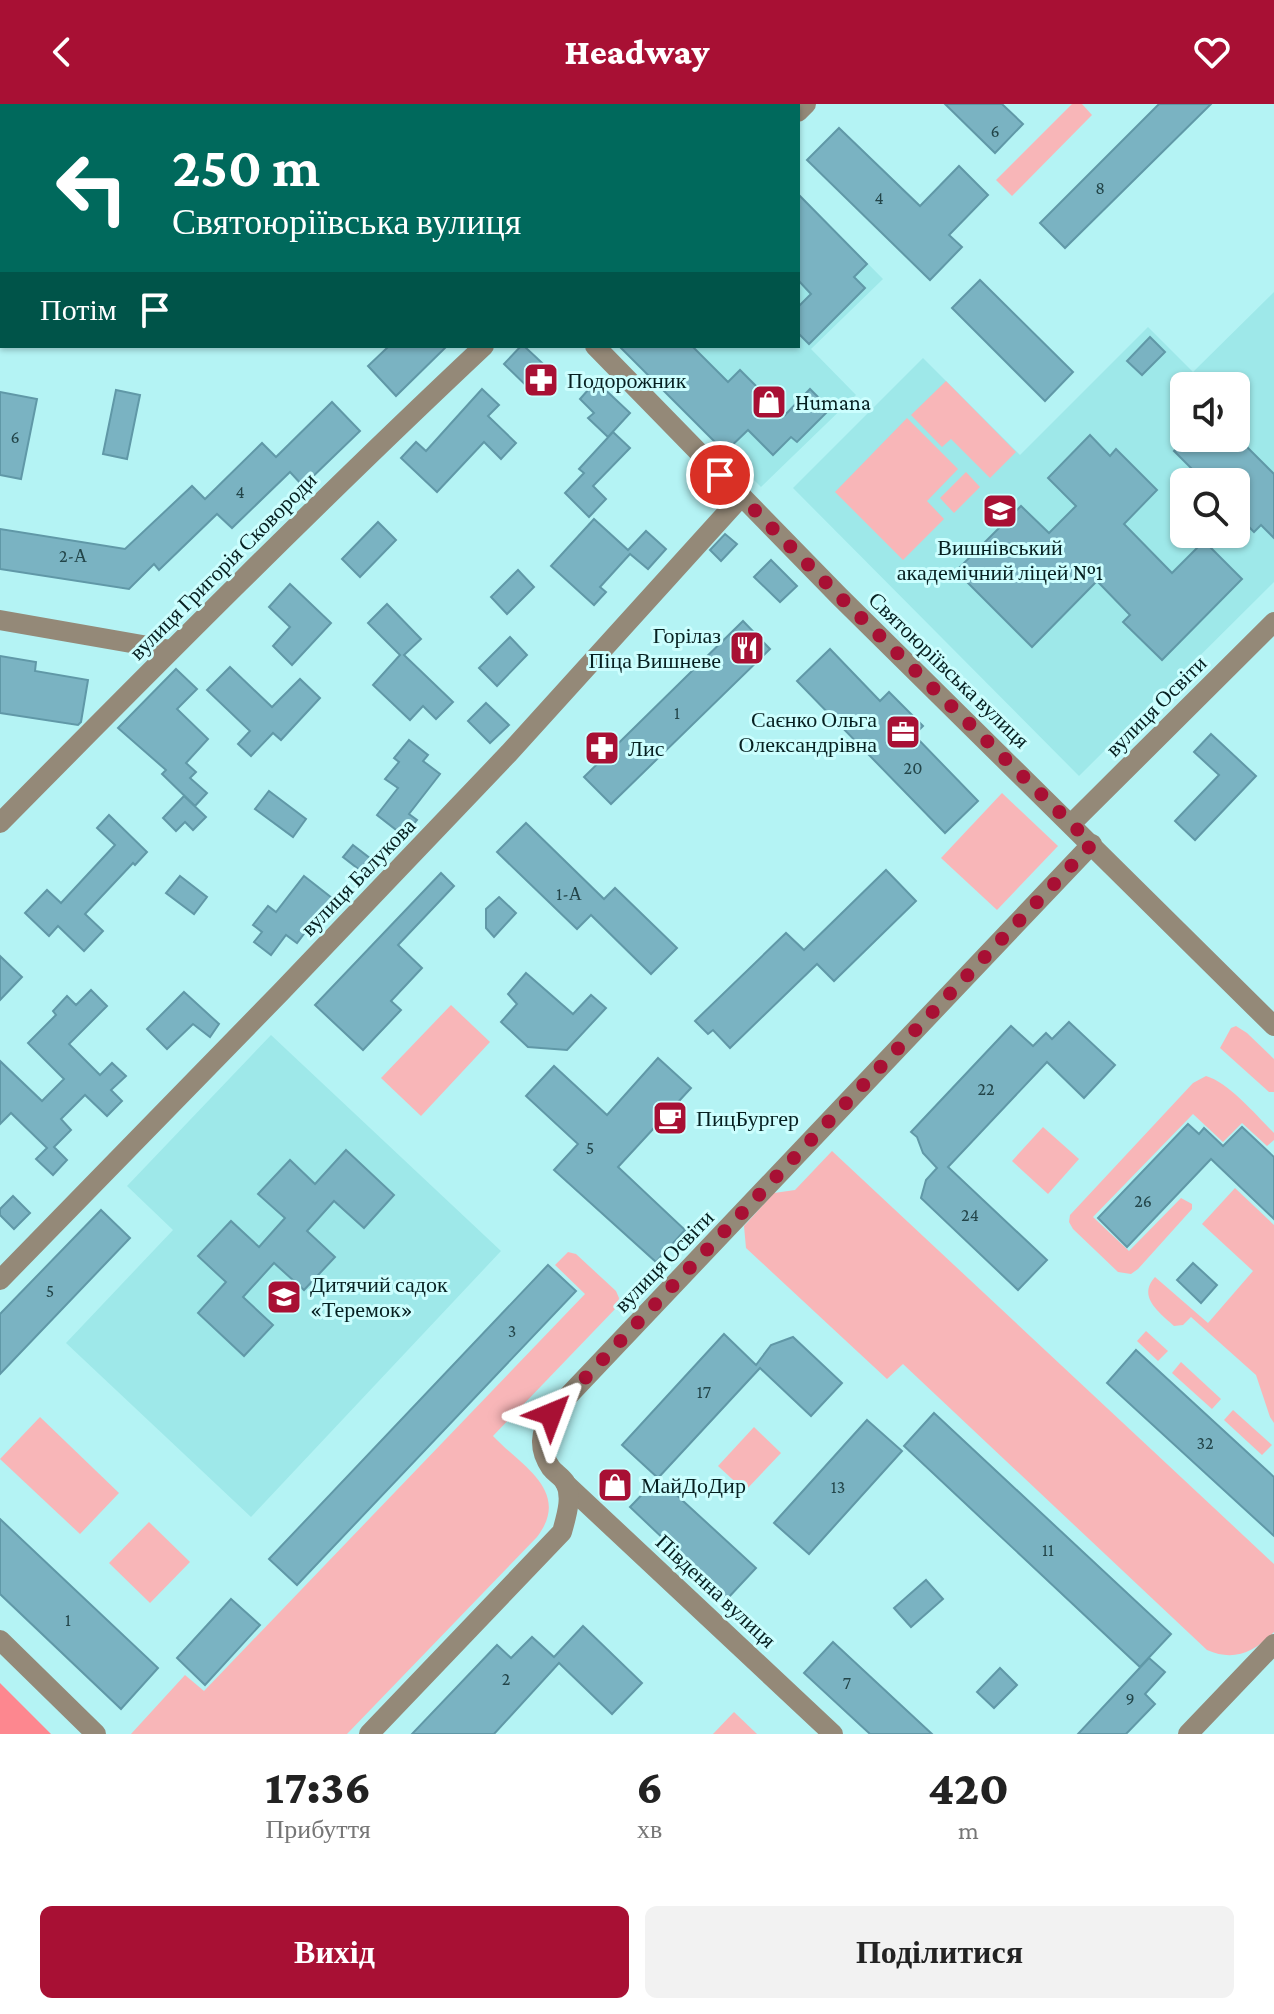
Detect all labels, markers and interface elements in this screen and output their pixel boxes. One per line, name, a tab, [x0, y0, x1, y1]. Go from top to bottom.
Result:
icon: back	[40, 30, 84, 74]
icon: heart	[1190, 30, 1234, 74]
text: Headway	[565, 32, 709, 72]
house number: 6	[990, 121, 1000, 141]
icon: left	[40, 136, 144, 240]
text: 250 m	[172, 136, 320, 198]
house number: 8	[1095, 178, 1105, 198]
house number: 4	[874, 188, 884, 208]
text: Святоюріївська вулиця	[172, 202, 521, 242]
icon: arrive	[133, 288, 177, 332]
text: Потім	[40, 293, 117, 326]
pharmacy icon: Подорожник	[522, 361, 560, 399]
place label: Подорожник	[567, 368, 687, 393]
map controls	[1170, 372, 1250, 548]
button: sound	[1170, 372, 1250, 452]
shop icon: Humana	[750, 383, 788, 421]
place label: Humana	[795, 390, 871, 415]
house number: 6	[10, 427, 20, 447]
pin	[686, 441, 754, 509]
icon: arrive	[698, 453, 742, 497]
street label: вулиця Григорія Сковороди	[124, 467, 322, 665]
button: search	[1170, 468, 1250, 548]
house number: 4	[235, 482, 245, 502]
school or university icon: Вишнівський академічний ліцей №1	[981, 492, 1019, 530]
place label: Вишнівський академічний ліцей №1	[897, 535, 1103, 585]
house number: 2-А	[59, 546, 87, 566]
street label: Святоюріївська вулиця	[864, 587, 1034, 753]
place label: Горілаз Піца Вишневе	[588, 623, 721, 673]
restaurant icon: Горілаз Піца Вишневе	[728, 629, 766, 667]
street label: вулиця Освіти	[1100, 650, 1212, 762]
house number: 1	[674, 703, 680, 723]
place label: Саєнко Ольга Олександрівна	[738, 707, 877, 757]
office icon: Саєнко Ольга Олександрівна	[884, 713, 922, 751]
pharmacy icon: Лис	[583, 729, 621, 767]
place label: Лис	[628, 736, 665, 761]
house number: 20	[904, 758, 922, 778]
street label: вулиця Балукова	[296, 813, 420, 941]
house number: 1-А	[556, 884, 582, 904]
house number: 22	[977, 1079, 995, 1099]
cafe icon: ПицБургер	[651, 1099, 689, 1137]
place label: ПицБургер	[696, 1106, 799, 1131]
house number: 5	[586, 1138, 594, 1158]
house number: 26	[1134, 1191, 1152, 1211]
street label: вулиця Освіти	[609, 1205, 719, 1317]
house number: 24	[961, 1205, 979, 1225]
place label: Дитячий садок «Теремок»	[310, 1272, 448, 1322]
school or university icon: Дитячий садок «Теремок»	[265, 1278, 303, 1316]
house number: 5	[46, 1281, 54, 1301]
house number: 3	[508, 1321, 516, 1341]
position arrow	[509, 1372, 593, 1456]
house number: 17	[697, 1382, 711, 1402]
house number: 32	[1196, 1433, 1214, 1453]
shop icon: МайДоДир	[596, 1466, 634, 1504]
place label: МайДоДир	[641, 1473, 746, 1498]
house number: 13	[831, 1477, 845, 1497]
street label: Південна вулиця	[651, 1529, 781, 1653]
house number: 11	[1042, 1540, 1054, 1560]
house number: 1	[65, 1610, 71, 1630]
house number: 2	[502, 1669, 510, 1689]
house number: 7	[843, 1673, 851, 1693]
house number: 9	[1125, 1689, 1135, 1709]
text: 17:36	[265, 1760, 371, 1813]
text: 6	[636, 1760, 663, 1813]
text: 420	[928, 1761, 1009, 1814]
text: Прибуття	[265, 1815, 371, 1844]
text: хв	[637, 1815, 662, 1844]
text: m	[958, 1816, 979, 1845]
button: Вихід	[40, 1906, 629, 1998]
button: Поділитися	[645, 1906, 1234, 1998]

